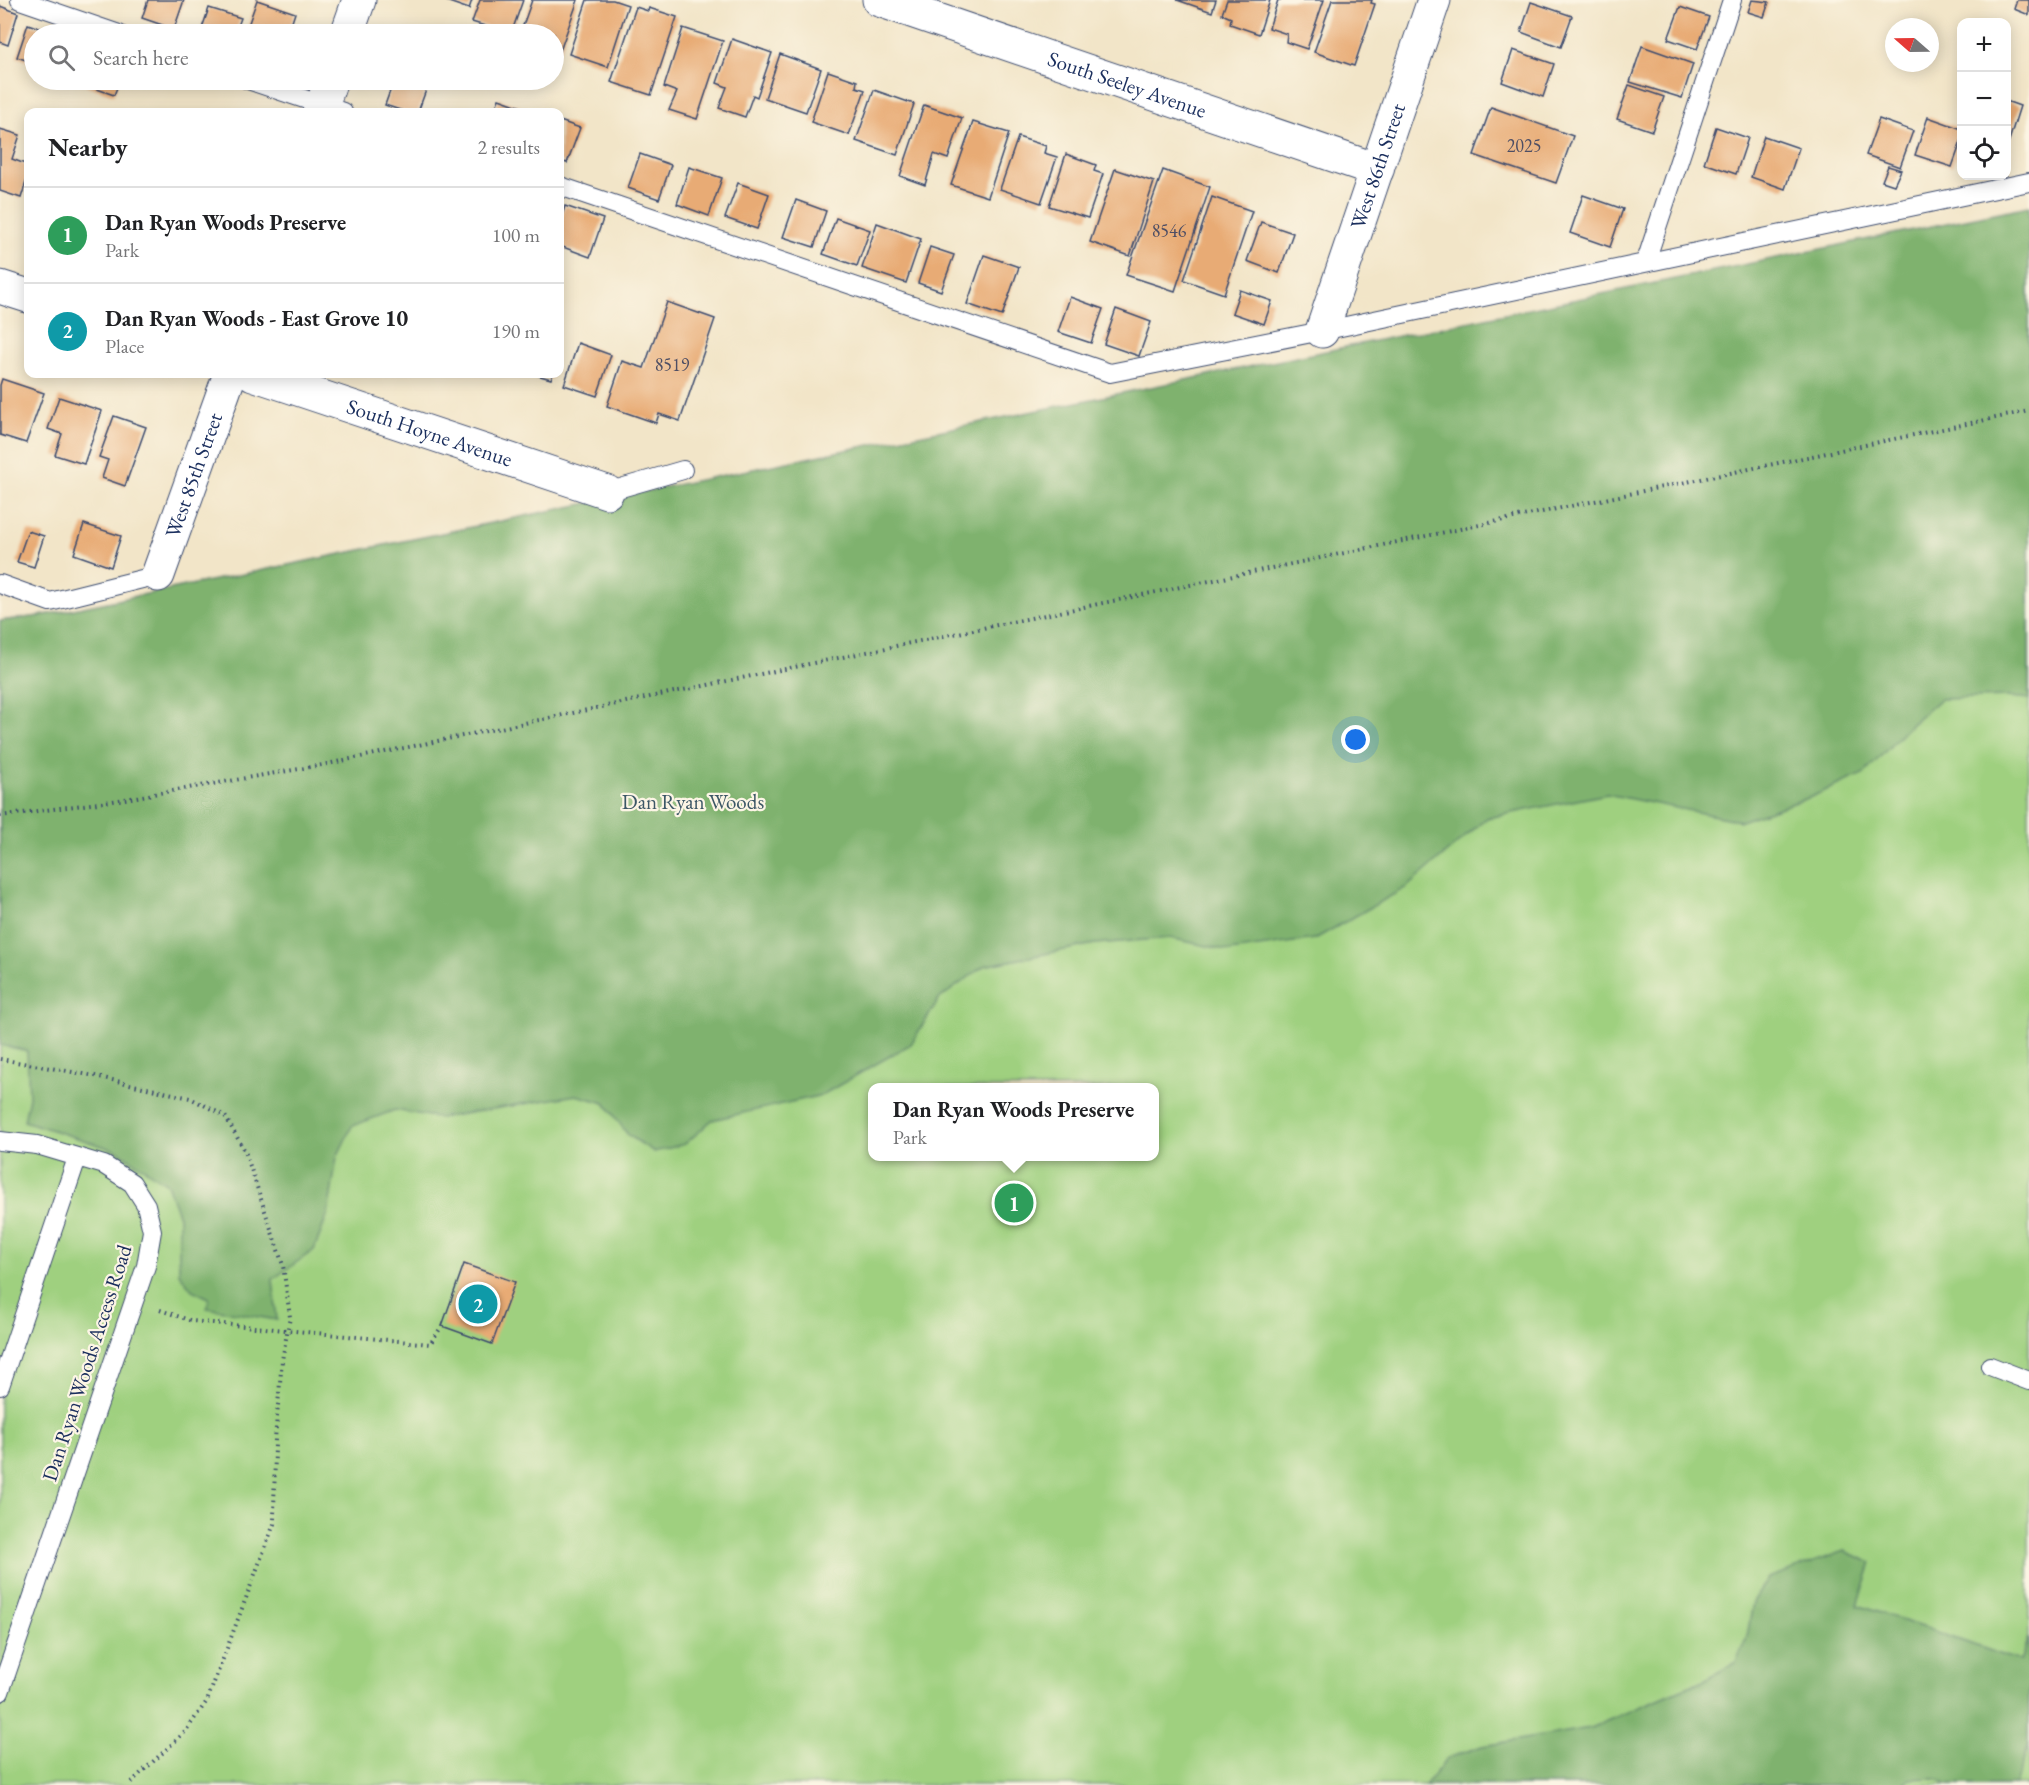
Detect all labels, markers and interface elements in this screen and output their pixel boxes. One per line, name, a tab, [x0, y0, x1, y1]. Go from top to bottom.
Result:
north arrow	[1885, 18, 1939, 72]
map controls	[1957, 18, 2011, 180]
button: +	[1957, 18, 2011, 72]
search box	[24, 24, 564, 90]
icon: search	[45, 41, 78, 74]
text: Search here	[93, 43, 188, 72]
street label: South Seeley Avenue	[1044, 45, 1210, 124]
button: −	[1957, 72, 2011, 126]
street label: West 86th Street	[1344, 99, 1411, 232]
button: locate	[1957, 126, 2011, 180]
text: Nearby	[48, 130, 128, 164]
text: 2 results	[477, 134, 540, 160]
house number: 2025	[1507, 134, 1541, 157]
text: Dan Ryan Woods Preserve	[105, 208, 346, 237]
house number: 8546	[1152, 219, 1187, 242]
text: 1	[62, 222, 73, 248]
text: 100 m	[492, 222, 540, 248]
text: Park	[105, 237, 139, 263]
text: Dan Ryan Woods - East Grove 10	[105, 304, 408, 333]
text: 2	[62, 318, 73, 344]
text: 190 m	[492, 318, 540, 344]
text: Place	[105, 333, 144, 359]
house number: 8519	[655, 353, 690, 376]
street label: South Hoyne Avenue	[343, 392, 516, 472]
street label: West 85th Street	[158, 408, 228, 541]
your location	[1341, 725, 1370, 754]
park label: Dan Ryan Woods	[622, 788, 764, 815]
popup	[868, 1083, 1159, 1161]
text: Dan Ryan Woods Preserve	[893, 1095, 1134, 1124]
text: Park	[893, 1124, 927, 1150]
pin: 1	[994, 1180, 1034, 1226]
street label: Dan Ryan Woods Access Road	[35, 1241, 138, 1485]
pin: 2	[458, 1282, 498, 1326]

